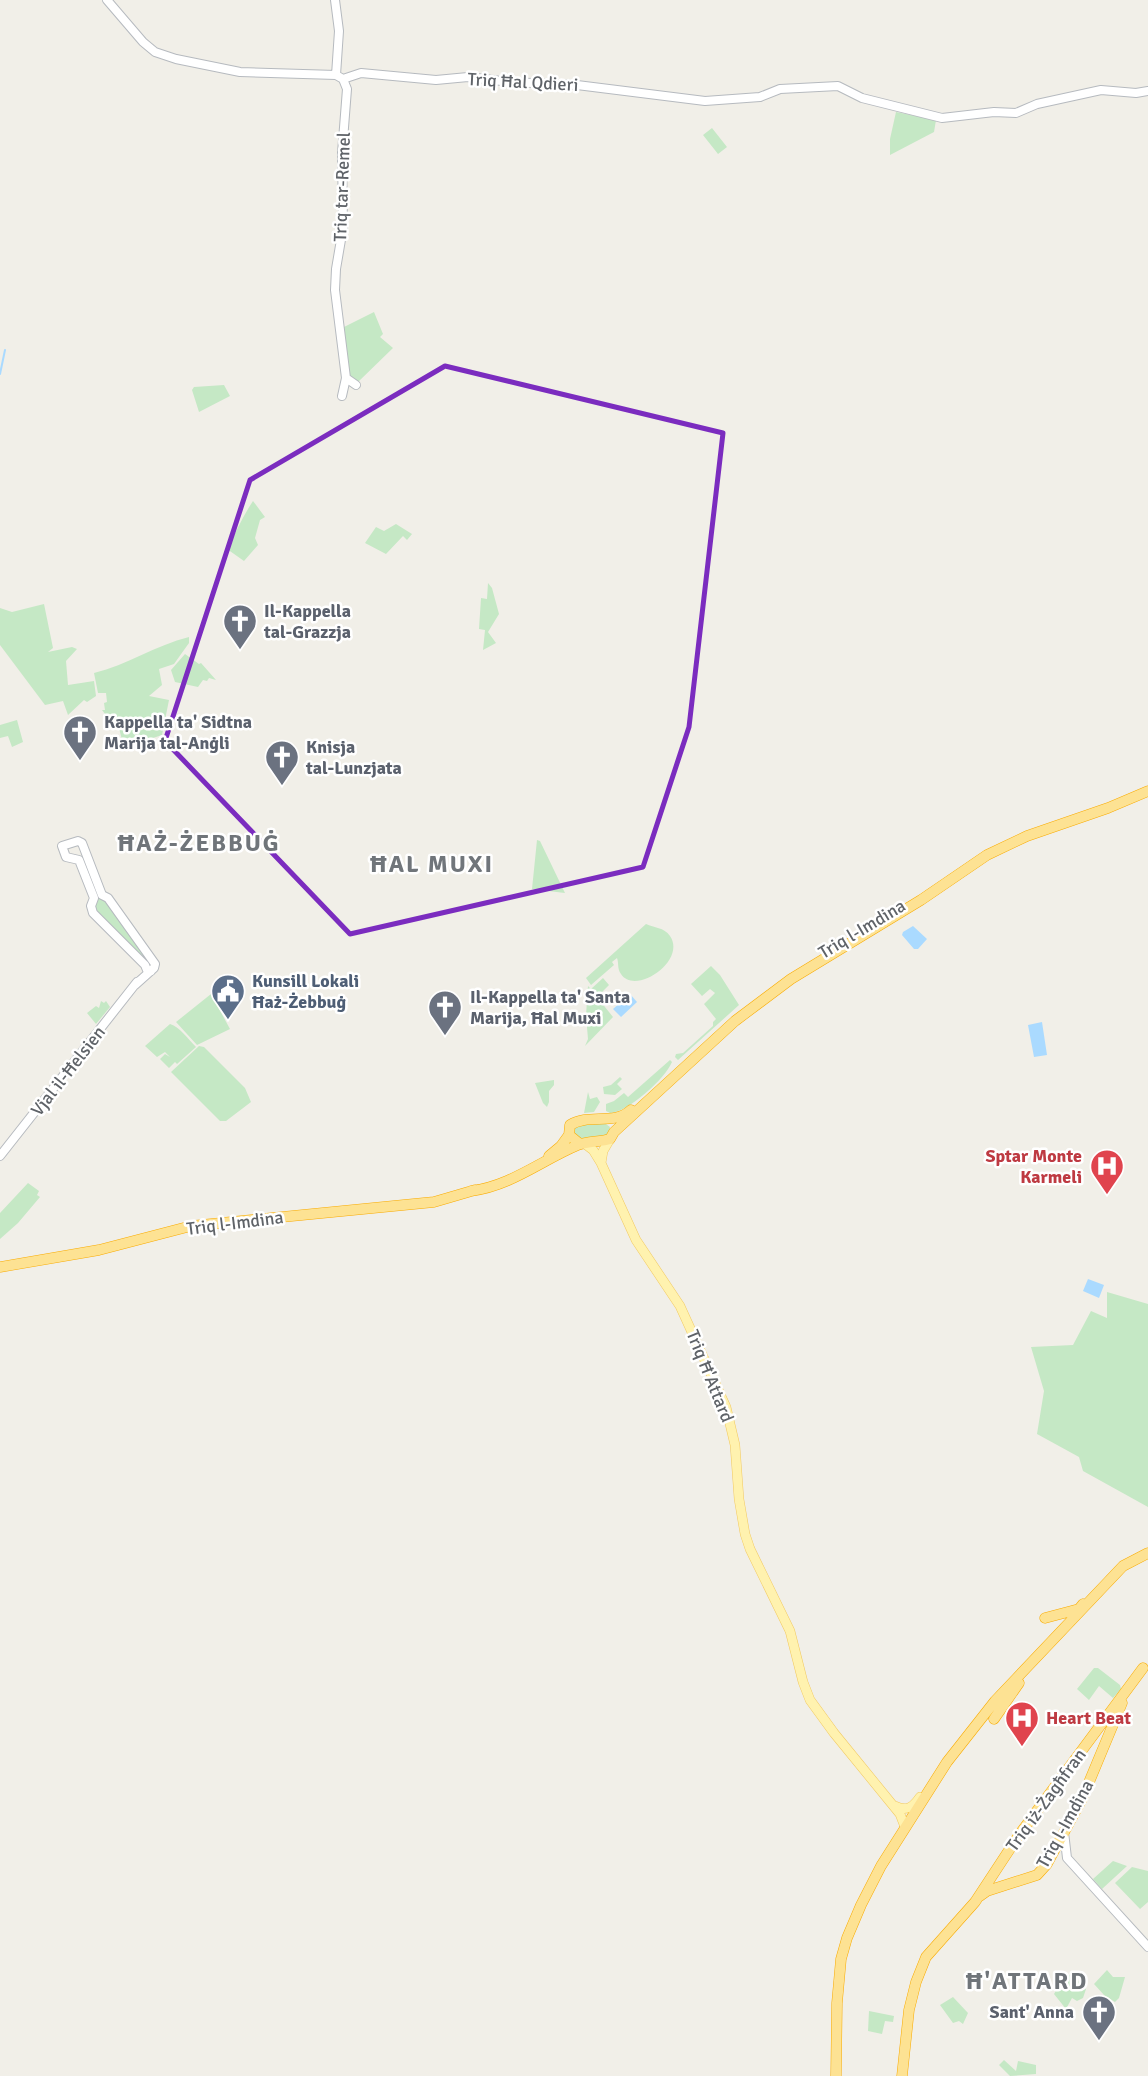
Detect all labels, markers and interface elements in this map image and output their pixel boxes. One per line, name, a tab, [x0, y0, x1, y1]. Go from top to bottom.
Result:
street label: Triq Ħal Qdieri	[467, 68, 579, 96]
street label: Triq tar-Remel	[329, 132, 355, 242]
place label: Il-Kappella tal-Grazzja	[263, 600, 351, 643]
church icon: Il-Kappella tal-Grazzja	[221, 602, 259, 651]
place label: Kappella ta' Sidtna Marija tal-Anġli	[104, 711, 252, 754]
church icon: Kappella ta' Sidtna Marija tal-Anġli	[61, 713, 99, 762]
place label: Knisja tal-Lunzjata	[305, 736, 402, 779]
church icon: Knisja tal-Lunzjata	[263, 738, 301, 787]
district label: ĦAŻ-ŻEBBUĠ	[117, 828, 281, 858]
district label: ĦAL MUXI	[370, 849, 494, 879]
street label: Triq l-Imdina	[814, 894, 910, 964]
place label: Kunsill Lokali Ħaż-Żebbuġ	[252, 970, 359, 1013]
public building icon: Kunsill Lokali Ħaż-Żebbuġ	[209, 972, 247, 1021]
place label: Il-Kappella ta' Santa Marija, Ħal Muxi	[470, 986, 630, 1029]
church icon: Il-Kappella ta' Santa Marija, Ħal Muxi	[426, 988, 464, 1037]
street label: Vjal il-Ħelsien	[26, 1022, 110, 1120]
place label: Sptar Monte Karmeli	[985, 1145, 1082, 1188]
hospital icon: Sptar Monte Karmeli	[1088, 1147, 1126, 1196]
street label: Triq l-Imdina	[185, 1206, 285, 1240]
street label: Triq Ħ'Attard	[681, 1327, 739, 1425]
hospital icon: Heart Beat	[1003, 1699, 1041, 1748]
place label: Heart Beat	[1046, 1707, 1131, 1729]
street label: Triq iż-Żagħfran	[1001, 1744, 1091, 1856]
street label: Triq l-Imdina	[1032, 1776, 1098, 1872]
district label: Ħ'ATTARD	[966, 1966, 1088, 1996]
church icon: Sant' Anna	[1080, 1993, 1118, 2042]
place label: Sant' Anna	[990, 2001, 1074, 2023]

